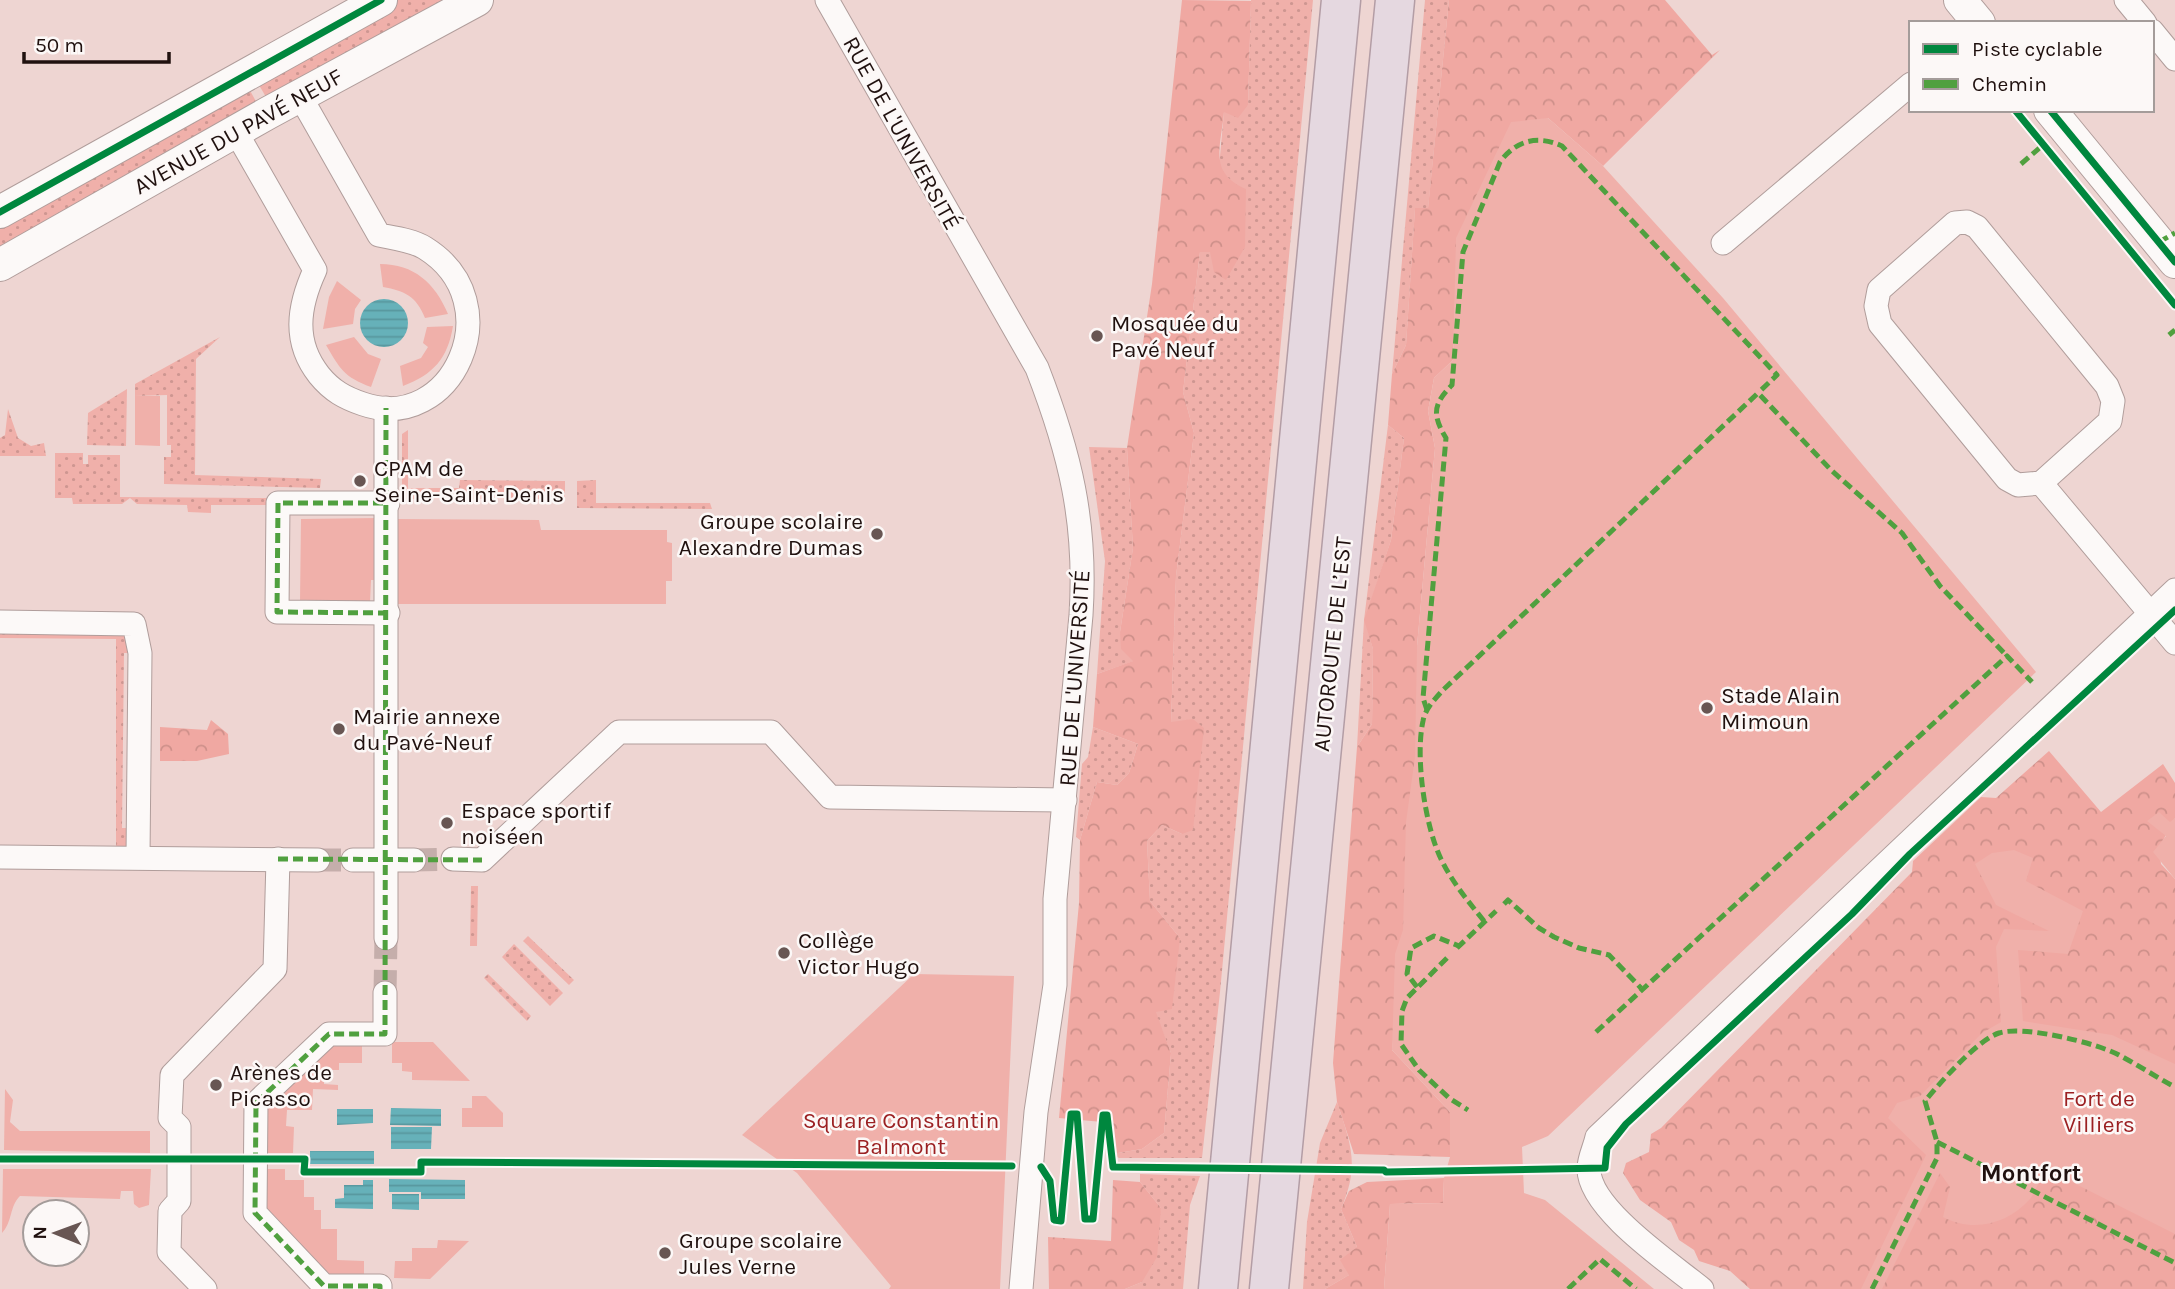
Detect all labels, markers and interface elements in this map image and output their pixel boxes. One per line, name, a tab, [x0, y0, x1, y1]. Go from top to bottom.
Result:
scale bar	[24, 21, 170, 65]
legend	[1909, 21, 2154, 112]
street label: RUE DE L'UNIVERSITÉ	[837, 32, 966, 235]
text: 50 m	[35, 33, 84, 57]
text: Piste cyclable	[1972, 37, 2103, 61]
street label: AVENUE DU PAVÉ NEUF	[129, 63, 347, 200]
text: Chemin	[1972, 72, 2047, 96]
place label: Mosquée du Pavé Neuf	[1111, 310, 1239, 363]
marker: Mosquée du Pavé Neuf	[1089, 328, 1105, 344]
place label: CPAM de Seine-Saint-Denis	[374, 455, 564, 508]
marker: CPAM de Seine-Saint-Denis	[352, 473, 368, 489]
place label: Groupe scolaire Alexandre Dumas	[679, 508, 863, 561]
marker: Groupe scolaire Alexandre Dumas	[869, 526, 885, 542]
street label: AUTOROUTE DE L’EST	[1308, 535, 1357, 753]
street label: RUE DE L'UNIVERSITÉ	[1053, 569, 1096, 787]
place label: Stade Alain Mimoun	[1721, 682, 1840, 735]
marker: Stade Alain Mimoun	[1699, 700, 1715, 716]
place label: Mairie annexe du Pavé-Neuf	[353, 703, 500, 756]
marker: Mairie annexe du Pavé-Neuf	[331, 721, 347, 737]
place label: Espace sportif noiséen	[461, 797, 611, 850]
marker: Espace sportif noiséen	[439, 815, 455, 831]
place label: Collège Victor Hugo	[798, 927, 920, 980]
marker: Collège Victor Hugo	[776, 945, 792, 961]
place label: Arènes de Picasso	[230, 1059, 332, 1112]
marker: Arènes de Picasso	[208, 1077, 224, 1093]
park label: Fort de Villiers	[2063, 1085, 2135, 1138]
park label: Square Constantin Balmont	[803, 1107, 999, 1160]
district label: Montfort	[1981, 1159, 2081, 1187]
north arrow	[21, 1198, 91, 1268]
text: N	[29, 1226, 51, 1240]
place label: Groupe scolaire Jules Verne	[679, 1227, 842, 1280]
marker: Groupe scolaire Jules Verne	[657, 1245, 673, 1261]

